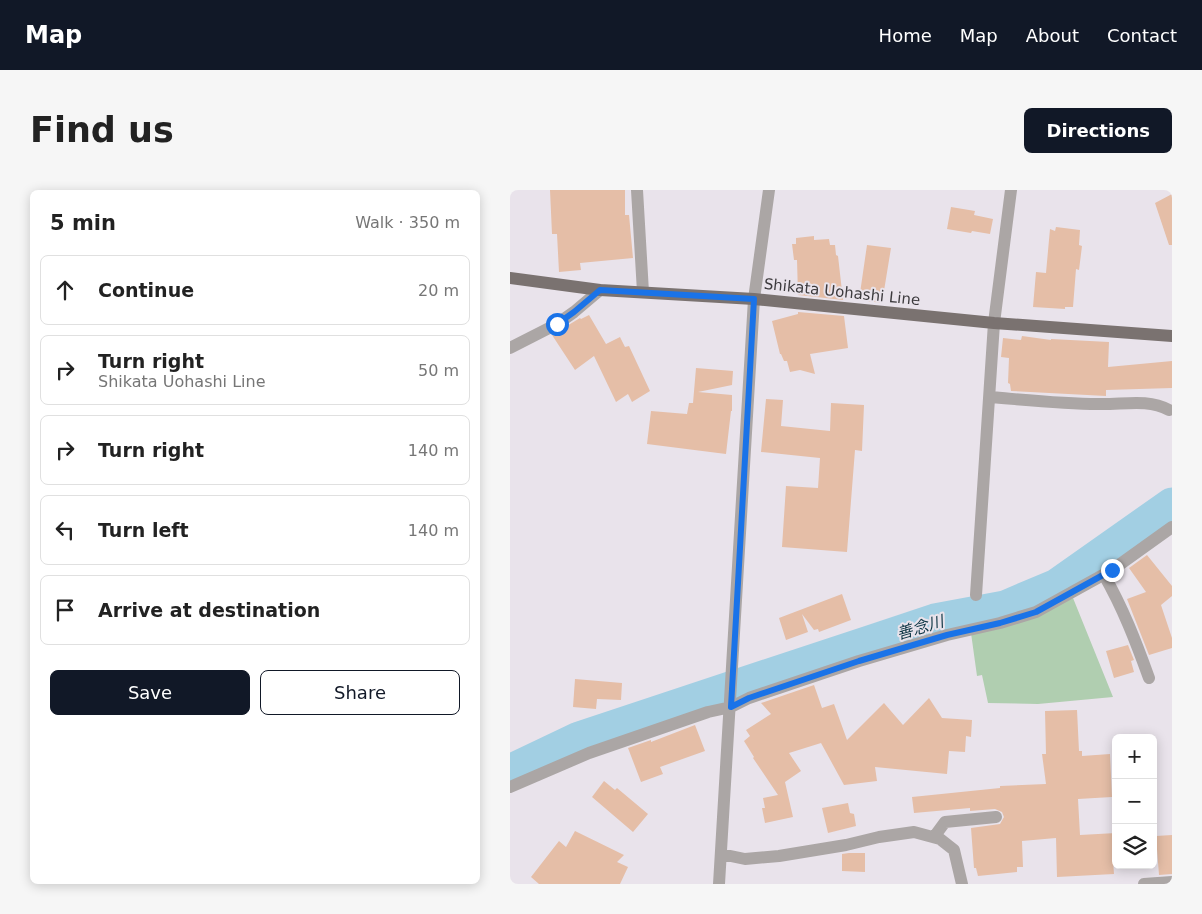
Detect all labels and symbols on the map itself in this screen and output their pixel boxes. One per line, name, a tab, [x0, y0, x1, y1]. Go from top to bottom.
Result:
street label: Shikata Uohashi Line	[763, 275, 921, 309]
route start	[546, 313, 569, 336]
route end	[1101, 559, 1124, 582]
water label: 善念川	[894, 611, 948, 643]

